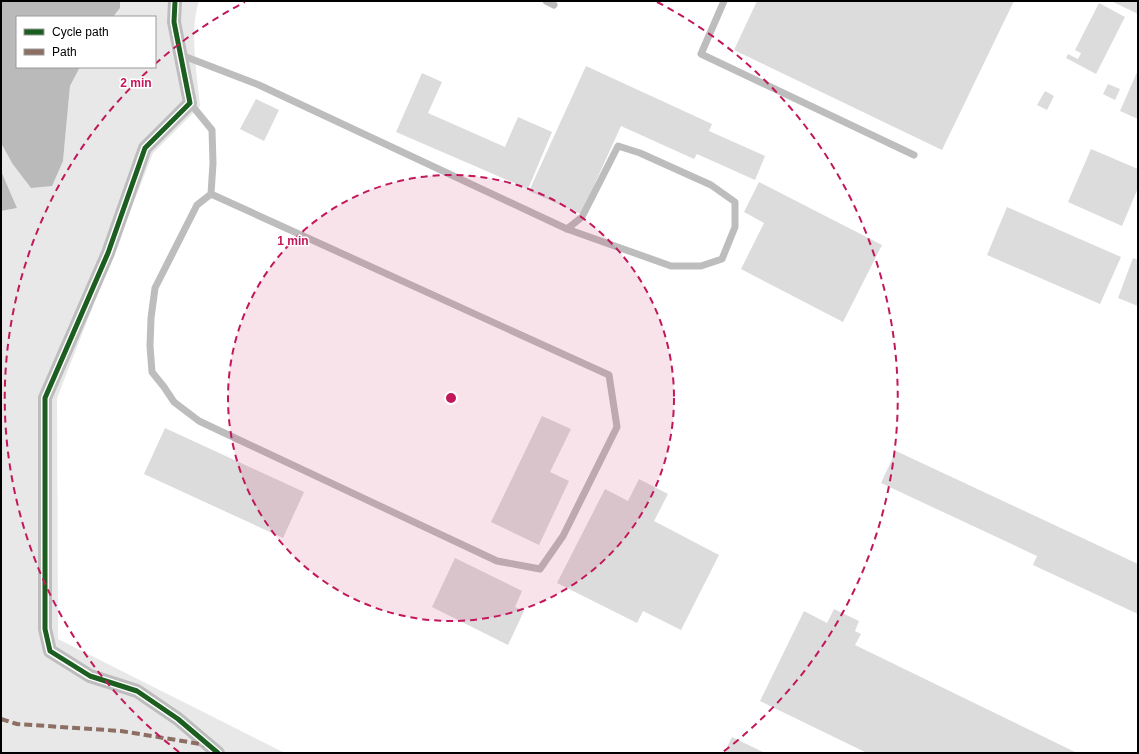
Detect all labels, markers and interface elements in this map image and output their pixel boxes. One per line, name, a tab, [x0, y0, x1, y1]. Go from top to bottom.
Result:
legend	[16, 16, 156, 68]
text: Cycle path	[52, 25, 109, 39]
text: Path	[52, 45, 77, 59]
text: 2 min	[120, 76, 152, 90]
text: 1 min	[277, 234, 309, 248]
centre of rings	[444, 391, 458, 405]

